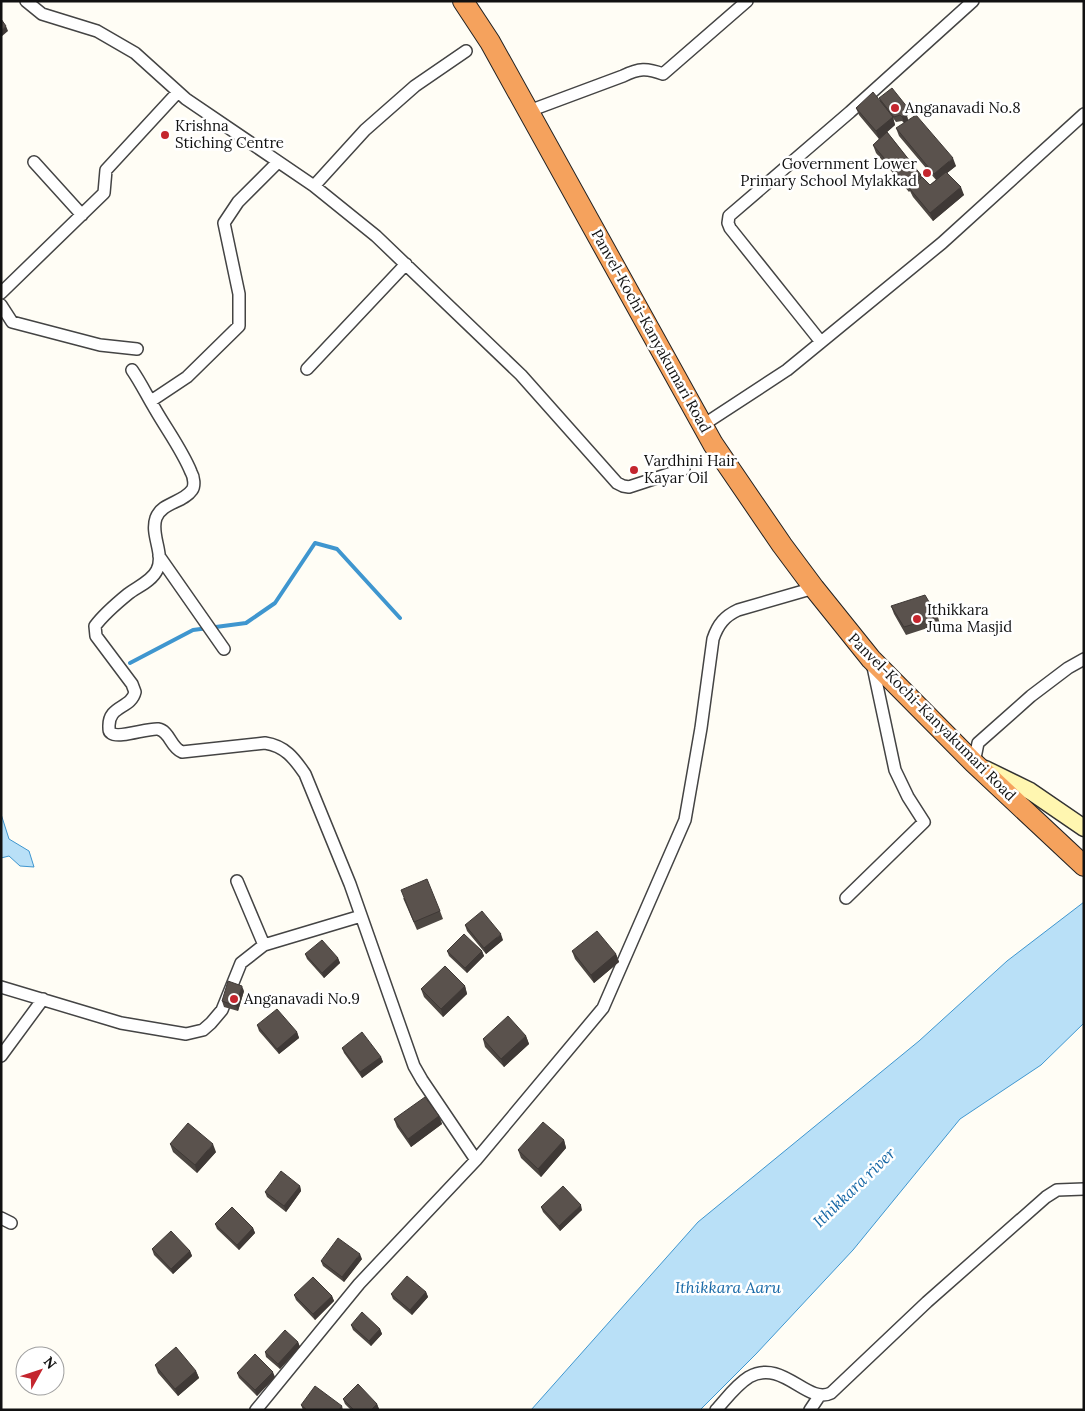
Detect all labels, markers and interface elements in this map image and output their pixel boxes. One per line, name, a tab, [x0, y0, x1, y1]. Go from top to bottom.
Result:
place label: Anganavadi No.8	[904, 98, 1021, 117]
marker: Anganavadi No.8	[889, 102, 901, 114]
place label: Krishna Stiching Centre	[175, 116, 284, 152]
marker: Krishna Stiching Centre	[159, 129, 171, 141]
place label: Government Lower Primary School Mylakkad	[740, 154, 917, 190]
marker: Government Lower Primary School Mylakkad	[921, 167, 933, 179]
street label: Panvel-Kochi-Kanyakumari Road	[587, 226, 715, 436]
place label: Vardhini Hair Kayar Oil	[643, 451, 738, 487]
marker: Vardhini Hair Kayar Oil	[628, 464, 640, 476]
place label: Ithikkara Juma Masjid	[926, 600, 1012, 636]
marker: Ithikkara Juma Masjid	[911, 613, 923, 625]
street label: Panvel-Kochi-Kanyakumari Road	[844, 629, 1020, 805]
place label: Anganavadi No.9	[243, 989, 360, 1008]
marker: Anganavadi No.9	[228, 993, 240, 1005]
water label: Ithikkara river	[809, 1142, 900, 1231]
water label: Ithikkara Aaru	[675, 1277, 782, 1297]
north arrow	[15, 1346, 65, 1396]
text: N	[40, 1353, 60, 1373]

